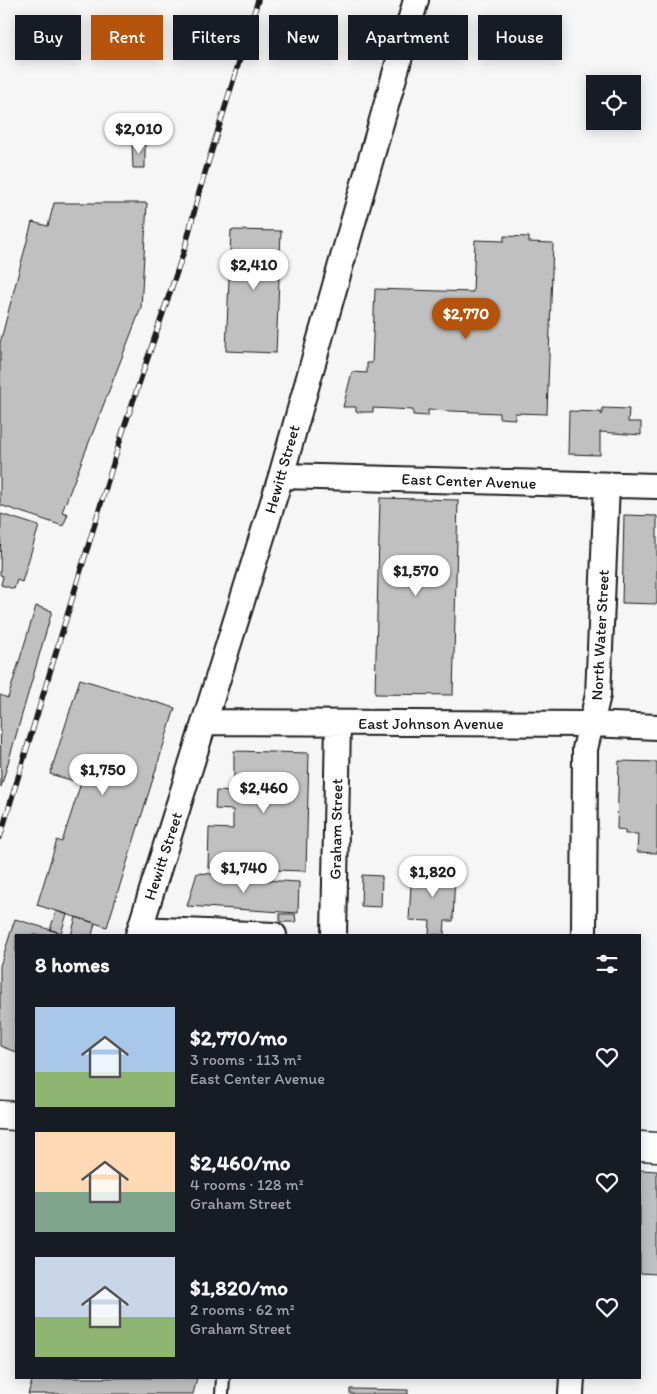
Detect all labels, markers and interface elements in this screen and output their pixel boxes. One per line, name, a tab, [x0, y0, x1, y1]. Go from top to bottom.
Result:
chip: Buy	[15, 15, 81, 60]
chip: Rent	[91, 15, 163, 60]
chip: Filters	[173, 15, 259, 60]
chip: New	[269, 15, 338, 60]
chip: Apartment	[348, 15, 468, 60]
chip: House	[478, 15, 562, 60]
map controls	[586, 75, 641, 130]
button: locate	[586, 75, 641, 130]
pin: $2,010	[98, 112, 180, 155]
text: $2,010	[115, 119, 163, 138]
pin: $2,410	[213, 248, 295, 291]
text: $2,410	[230, 255, 278, 274]
pin: $2,770	[425, 298, 507, 340]
text: $2,770	[443, 304, 489, 323]
street label: Hewitt Street	[260, 422, 304, 516]
street label: East Center Avenue	[401, 469, 537, 493]
pin: $1,570	[375, 554, 457, 597]
text: $1,570	[393, 561, 439, 580]
street label: North Water Street	[587, 569, 613, 701]
street label: East Johnson Avenue	[358, 714, 504, 733]
pin: $1,750	[62, 754, 144, 796]
text: $1,750	[80, 760, 126, 779]
pin: $2,460	[223, 772, 305, 814]
text: $2,460	[240, 778, 288, 797]
street label: Graham Street	[326, 778, 346, 880]
street label: Hewitt Street	[140, 810, 186, 902]
pin: $1,740	[203, 852, 285, 894]
pin: $1,820	[392, 856, 474, 898]
text: $1,740	[221, 858, 267, 877]
text: $1,820	[410, 862, 456, 881]
icon: filters	[593, 950, 621, 978]
text: 8 homes	[35, 952, 110, 977]
text: $2,770/mo	[190, 1025, 288, 1050]
icon: home	[75, 1027, 135, 1087]
icon: heart	[593, 1043, 621, 1071]
text: 3 rooms · 113 m²	[190, 1050, 302, 1069]
text: East Center Avenue	[190, 1069, 325, 1088]
text: $2,460/mo	[190, 1150, 291, 1175]
icon: home	[75, 1152, 135, 1212]
icon: heart	[593, 1168, 621, 1196]
text: 4 rooms · 128 m²	[190, 1175, 304, 1194]
text: Graham Street	[190, 1194, 291, 1213]
text: $1,820/mo	[190, 1275, 288, 1300]
icon: home	[75, 1277, 135, 1337]
icon: heart	[593, 1293, 621, 1321]
text: 2 rooms · 62 m²	[190, 1300, 295, 1319]
text: Graham Street	[190, 1319, 291, 1338]

